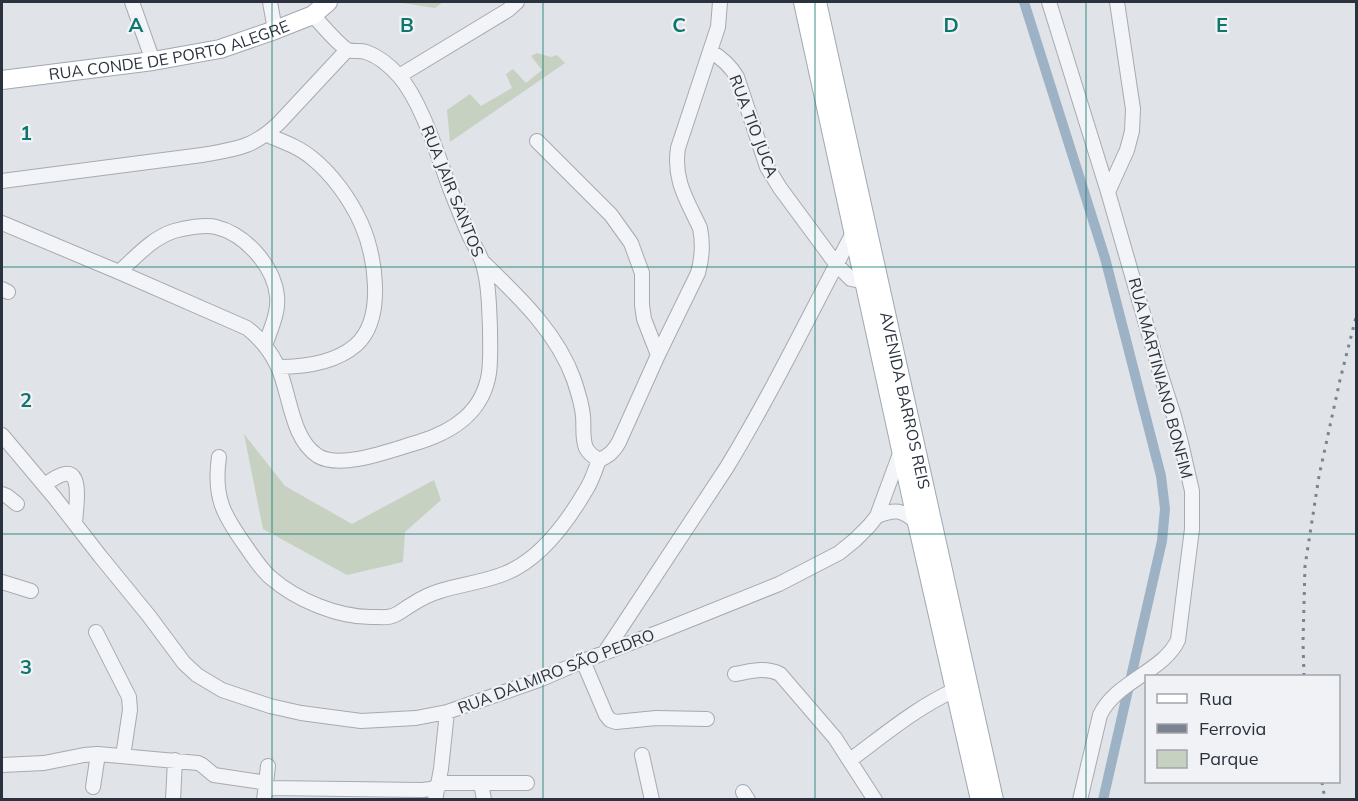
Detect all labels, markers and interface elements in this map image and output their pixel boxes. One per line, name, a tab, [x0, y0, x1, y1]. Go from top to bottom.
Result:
text: B	[400, 12, 414, 37]
text: C	[672, 12, 686, 37]
text: D	[943, 12, 959, 37]
text: E	[1216, 12, 1228, 37]
street label: RUA CONDE DE PORTO ALEGRE	[46, 13, 290, 83]
street label: RUA TIO JUCA	[725, 72, 783, 180]
text: 1	[20, 120, 32, 145]
street label: RUA JAIR SANTOS	[418, 122, 488, 260]
street label: RUA MARTINIANO BONFIM	[1125, 275, 1197, 481]
street label: AVENIDA BARROS REIS	[876, 310, 935, 491]
text: 2	[20, 387, 32, 412]
street label: RUA DALMIRO SÃO PEDRO	[455, 624, 657, 718]
text: 3	[20, 654, 32, 679]
legend	[1145, 675, 1340, 783]
text: Rua	[1199, 687, 1233, 710]
text: Ferrovia	[1199, 717, 1266, 740]
text: Parque	[1199, 747, 1258, 770]

